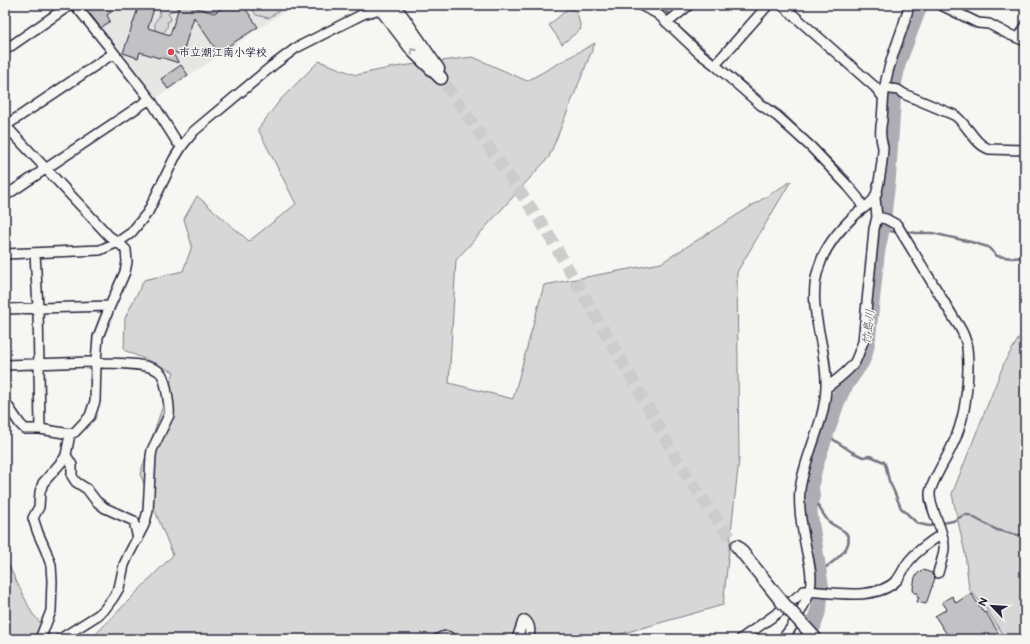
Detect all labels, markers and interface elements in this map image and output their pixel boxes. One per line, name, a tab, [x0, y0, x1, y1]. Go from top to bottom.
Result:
place label: 市立潮江南小学校	[179, 46, 267, 59]
marker: 市立潮江南小学校	[166, 47, 176, 57]
one-way arrow	[411, 48, 418, 56]
water label: 竹島川	[859, 308, 878, 346]
north arrow	[972, 586, 1012, 626]
text: N	[976, 595, 991, 608]

